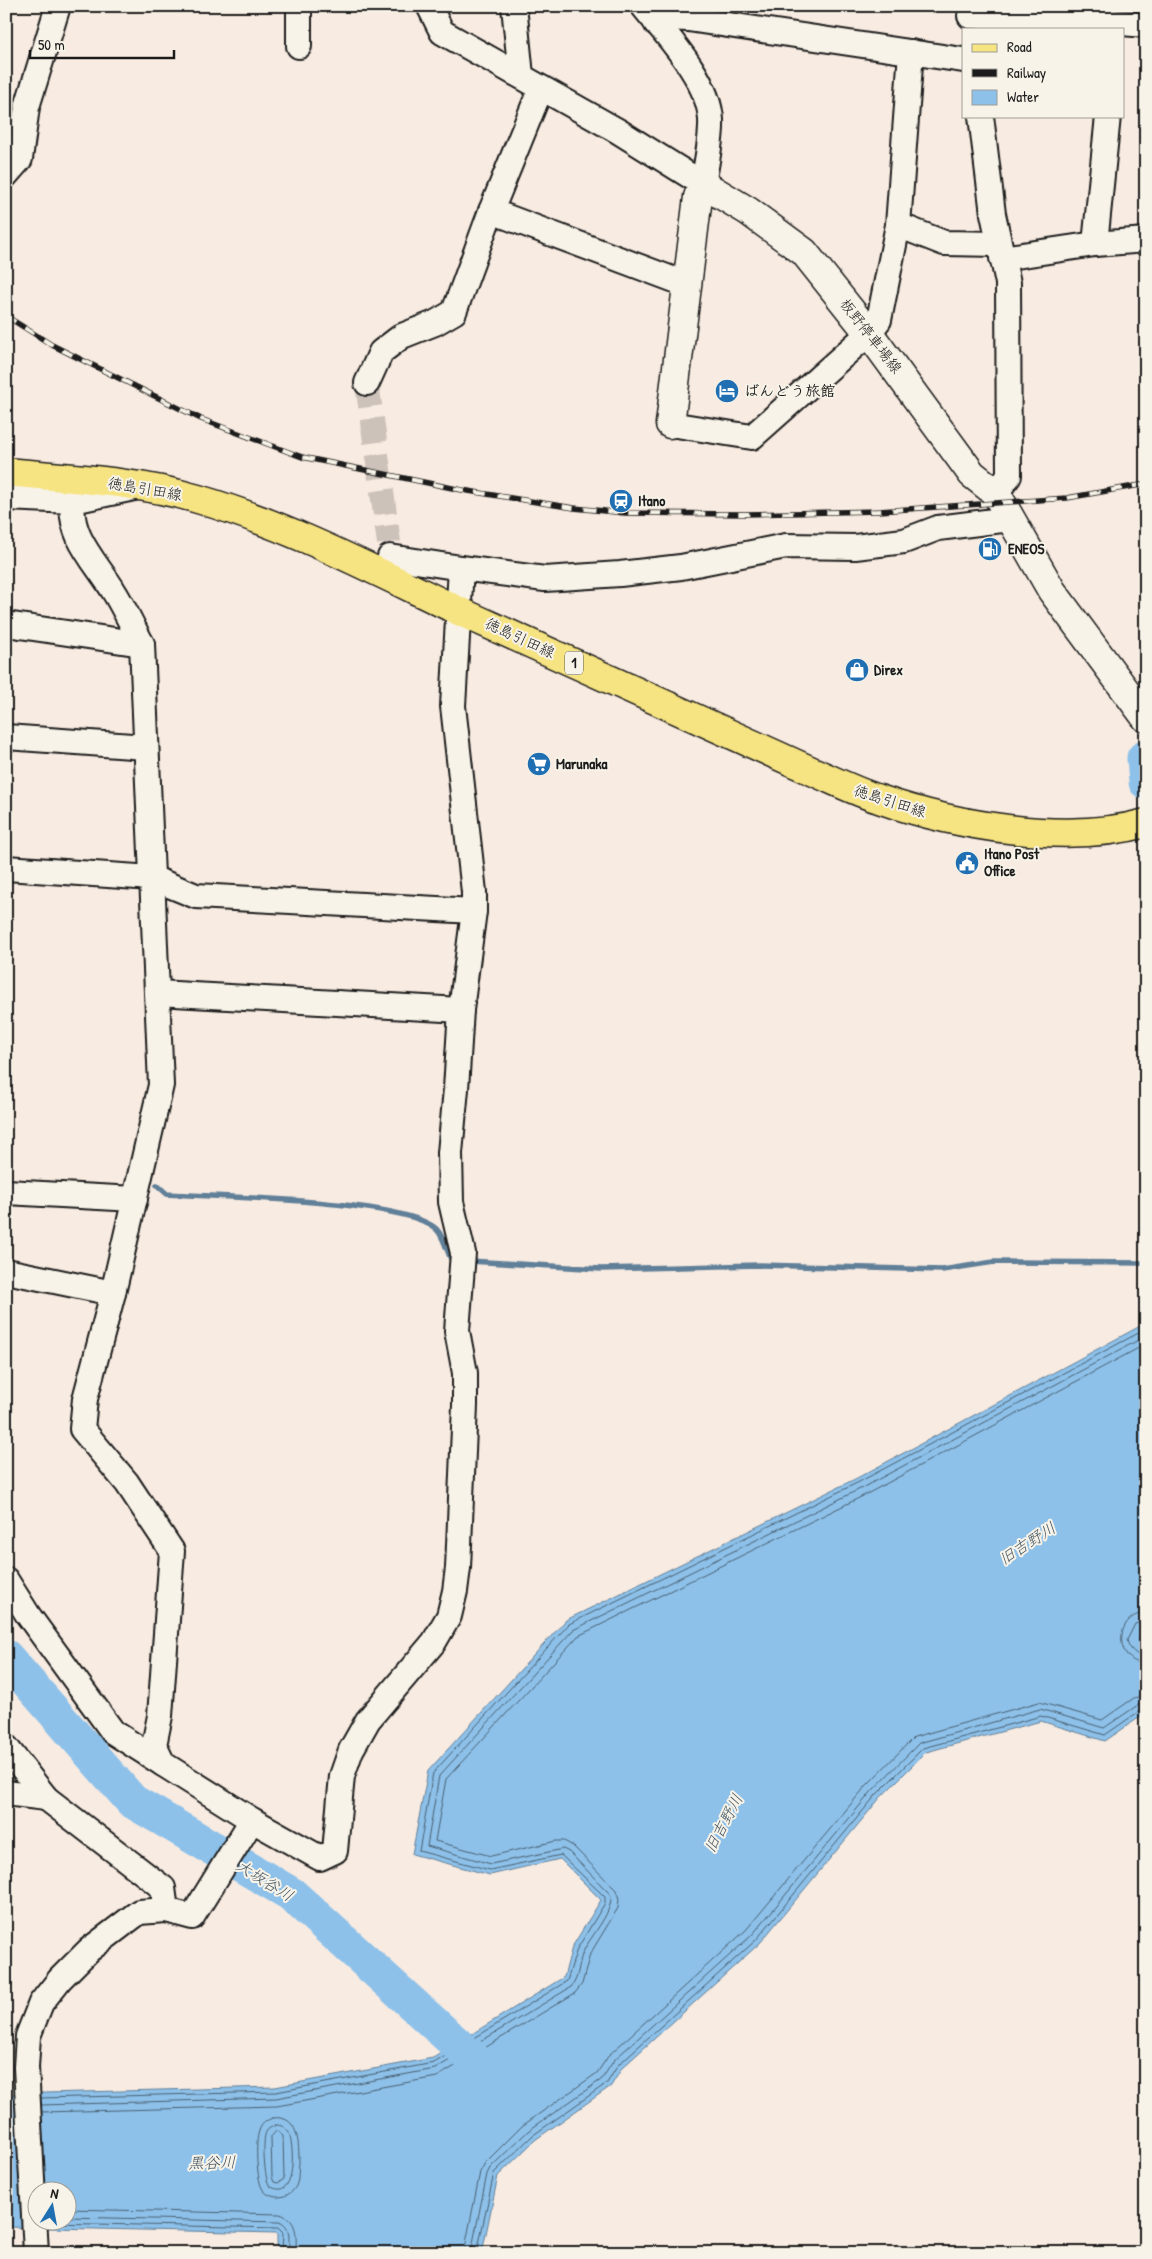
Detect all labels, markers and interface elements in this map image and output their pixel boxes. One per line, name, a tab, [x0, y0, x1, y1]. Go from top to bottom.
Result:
scale bar	[30, 28, 174, 60]
legend	[962, 28, 1124, 118]
text: 50 m	[38, 34, 65, 55]
text: Road	[1007, 36, 1032, 57]
text: Railway	[1007, 62, 1046, 83]
text: Water	[1007, 86, 1039, 107]
street label: 板野停車場線	[835, 294, 907, 378]
hotel icon: ばんどう旅館	[714, 378, 740, 404]
place label: ばんどう旅館	[744, 380, 835, 401]
street label: 徳島引田線	[106, 472, 184, 505]
station icon: Itano	[608, 488, 634, 514]
place label: Itano	[638, 490, 665, 511]
fuel station icon: ENEOS	[977, 536, 1003, 562]
place label: ENEOS	[1008, 538, 1045, 559]
street label: 徳島引田線	[482, 612, 559, 663]
road number: 1	[565, 651, 583, 674]
shop icon: Direx	[844, 657, 870, 683]
place label: Direx	[874, 659, 903, 680]
supermarket icon: Marunaka	[526, 751, 552, 777]
place label: Marunaka	[556, 753, 607, 774]
street label: 徳島引田線	[851, 779, 929, 822]
place label: Itano Post Office	[984, 843, 1040, 881]
public building icon: Itano Post Office	[954, 850, 980, 876]
water label: 旧吉野川	[994, 1516, 1060, 1570]
water label: 旧吉野川	[698, 1790, 748, 1856]
water label: 大坂谷川	[232, 1854, 298, 1906]
water label: 黒谷川	[188, 2151, 236, 2173]
north arrow	[28, 2182, 78, 2232]
text: N	[49, 2183, 61, 2203]

